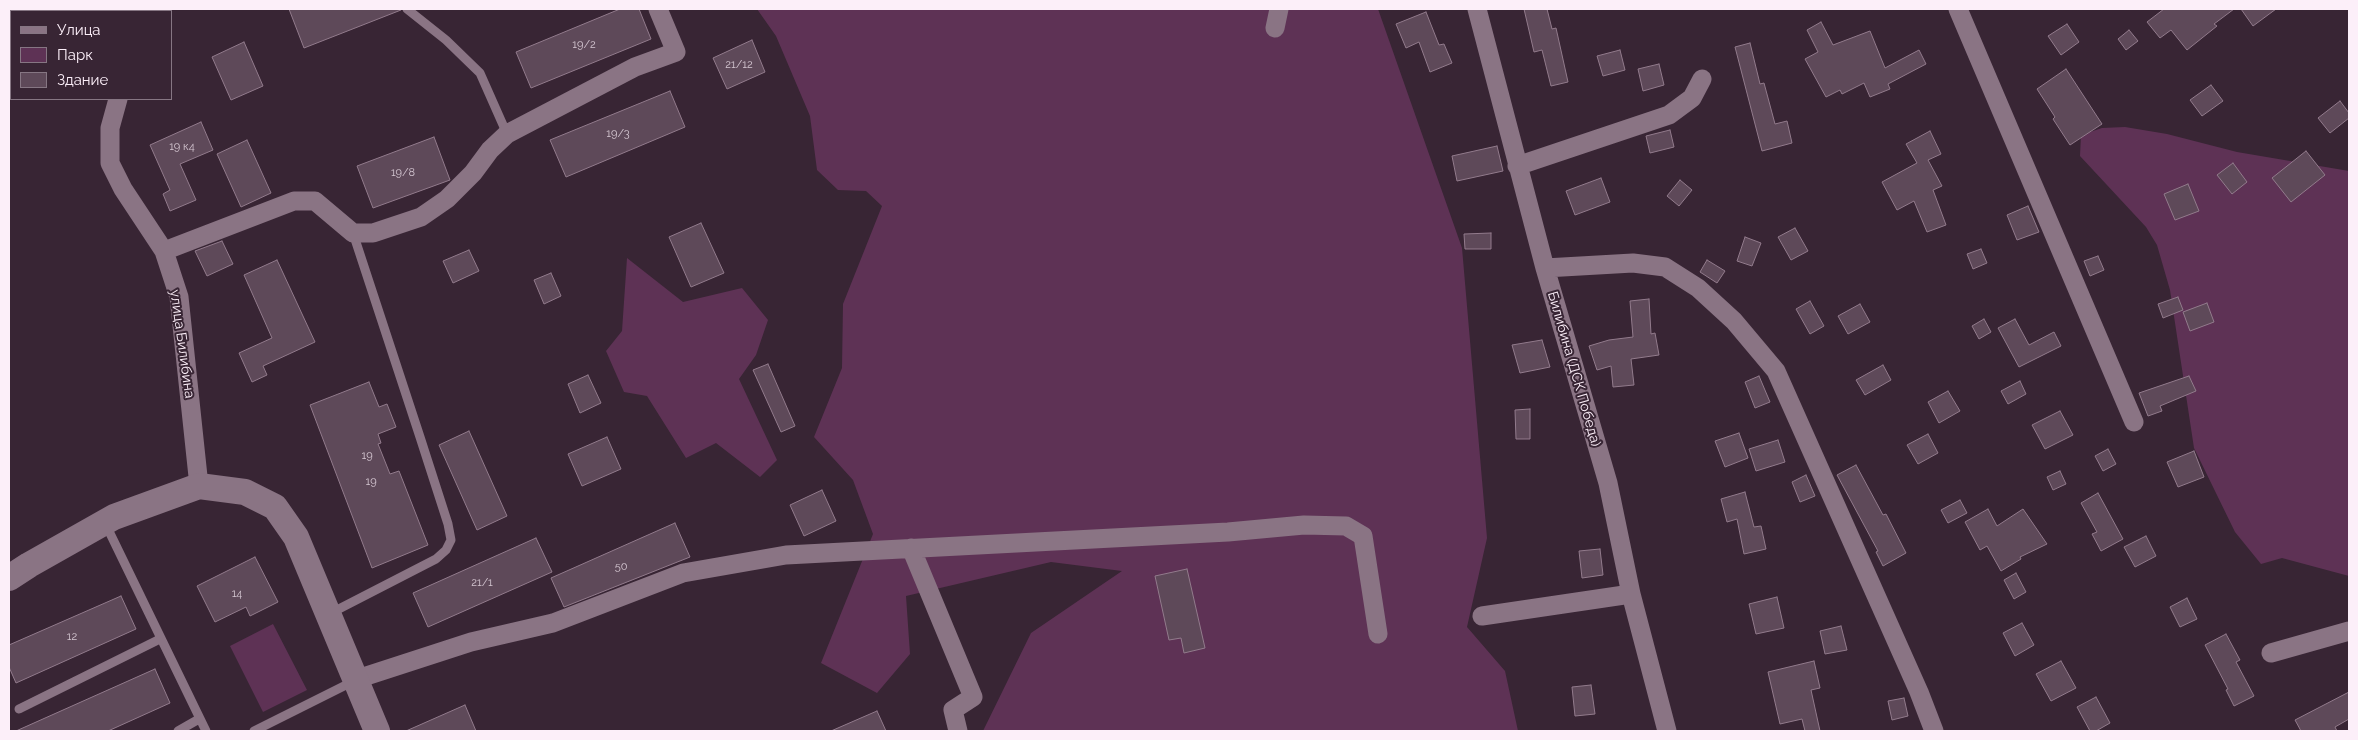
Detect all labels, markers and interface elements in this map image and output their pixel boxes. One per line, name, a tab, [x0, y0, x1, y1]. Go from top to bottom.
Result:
legend	[10, 10, 172, 100]
text: Улица	[57, 21, 101, 39]
house number: 19/2	[572, 38, 596, 52]
text: Парк	[57, 46, 93, 64]
house number: 21/12	[725, 58, 753, 72]
text: Здание	[57, 71, 108, 89]
house number: 19/3	[606, 127, 630, 141]
house number: 19 к4	[169, 140, 195, 154]
house number: 19/8	[391, 166, 415, 180]
street label: улица Билибина	[166, 289, 198, 399]
street label: Билибина (ДСК Победа)	[1544, 289, 1604, 449]
house number: 19	[361, 449, 373, 463]
house number: 19	[365, 475, 377, 489]
house number: 50	[615, 560, 627, 574]
house number: 21/1	[471, 576, 493, 590]
house number: 14	[232, 587, 242, 601]
house number: 12	[67, 630, 77, 644]

